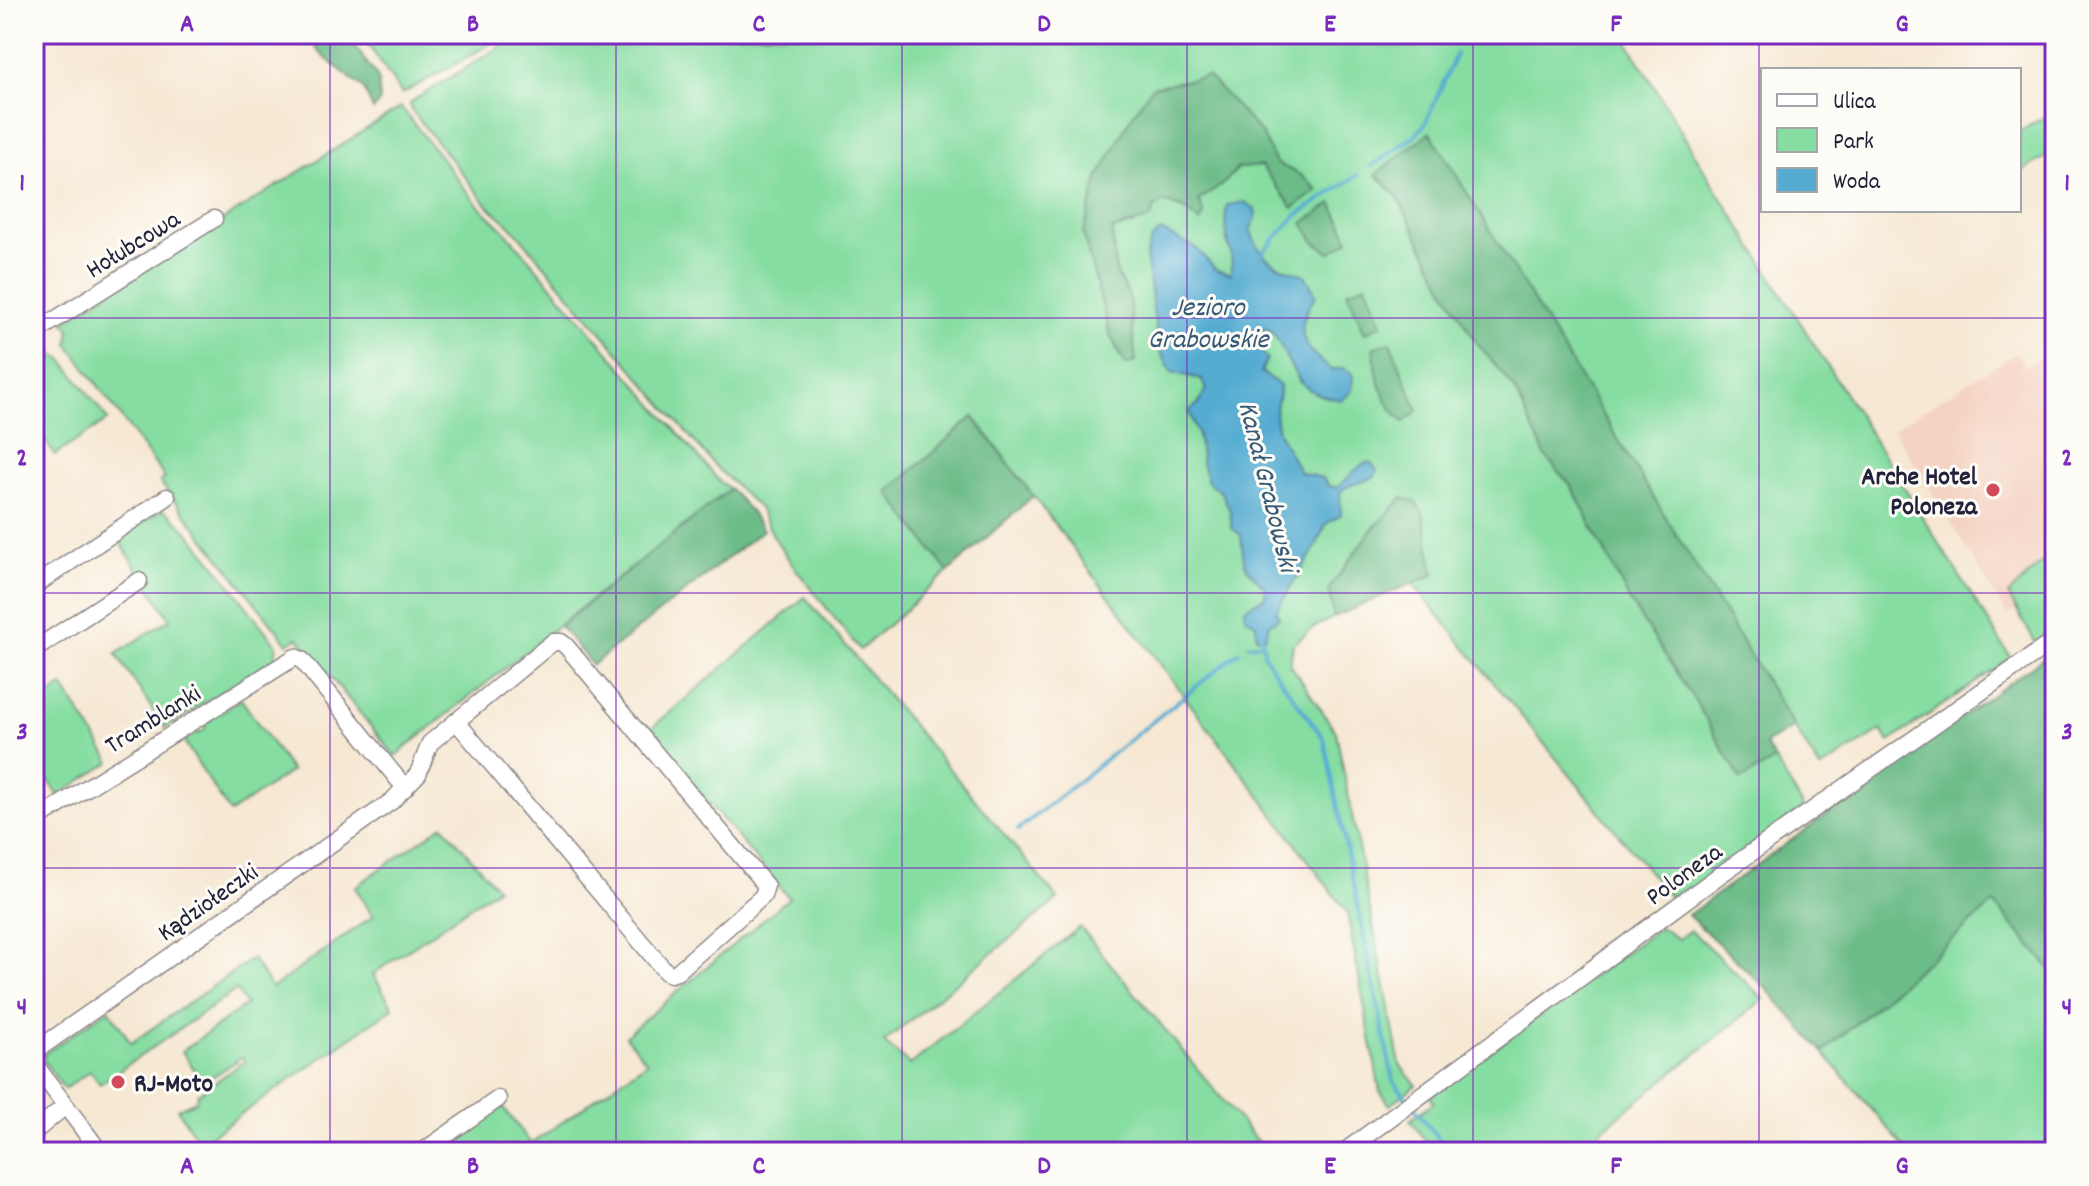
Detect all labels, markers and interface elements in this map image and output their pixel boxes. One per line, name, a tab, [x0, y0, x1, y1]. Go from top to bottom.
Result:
text: A	[180, 7, 194, 44]
text: B	[467, 7, 479, 44]
text: C	[753, 7, 766, 44]
text: D	[1037, 7, 1051, 44]
text: E	[1324, 7, 1336, 44]
text: F	[1610, 7, 1622, 44]
text: G	[1895, 7, 1909, 44]
legend	[1761, 68, 2021, 212]
text: Ulica	[1833, 86, 1876, 120]
text: Park	[1833, 126, 1874, 160]
text: 1	[19, 166, 25, 203]
text: Woda	[1833, 166, 1881, 200]
text: 1	[2064, 166, 2070, 203]
street label: Hołubcowa	[80, 202, 189, 289]
water label: Jezioro Grabowskie	[1148, 290, 1270, 362]
water label: Kanał Grabowski	[1225, 398, 1307, 580]
text: 2	[16, 441, 28, 478]
text: 2	[2061, 441, 2073, 478]
place label: Arche Hotel Poloneza	[1861, 460, 1978, 527]
marker: Arche Hotel Poloneza	[1984, 481, 2002, 499]
street label: Tramblanki	[99, 677, 209, 765]
text: 3	[16, 715, 28, 752]
text: 3	[2061, 715, 2073, 752]
street label: Poloneza	[1639, 835, 1732, 916]
street label: Kądziołeczki	[151, 855, 267, 952]
text: 4	[17, 990, 27, 1027]
text: 4	[2062, 990, 2072, 1027]
place label: RJ-Moto	[134, 1067, 213, 1104]
marker: RJ-Moto	[109, 1073, 127, 1091]
text: A	[180, 1149, 194, 1186]
text: B	[467, 1149, 479, 1186]
text: C	[753, 1149, 766, 1186]
text: D	[1037, 1149, 1051, 1186]
text: E	[1324, 1149, 1336, 1186]
text: F	[1610, 1149, 1622, 1186]
text: G	[1895, 1149, 1909, 1186]

